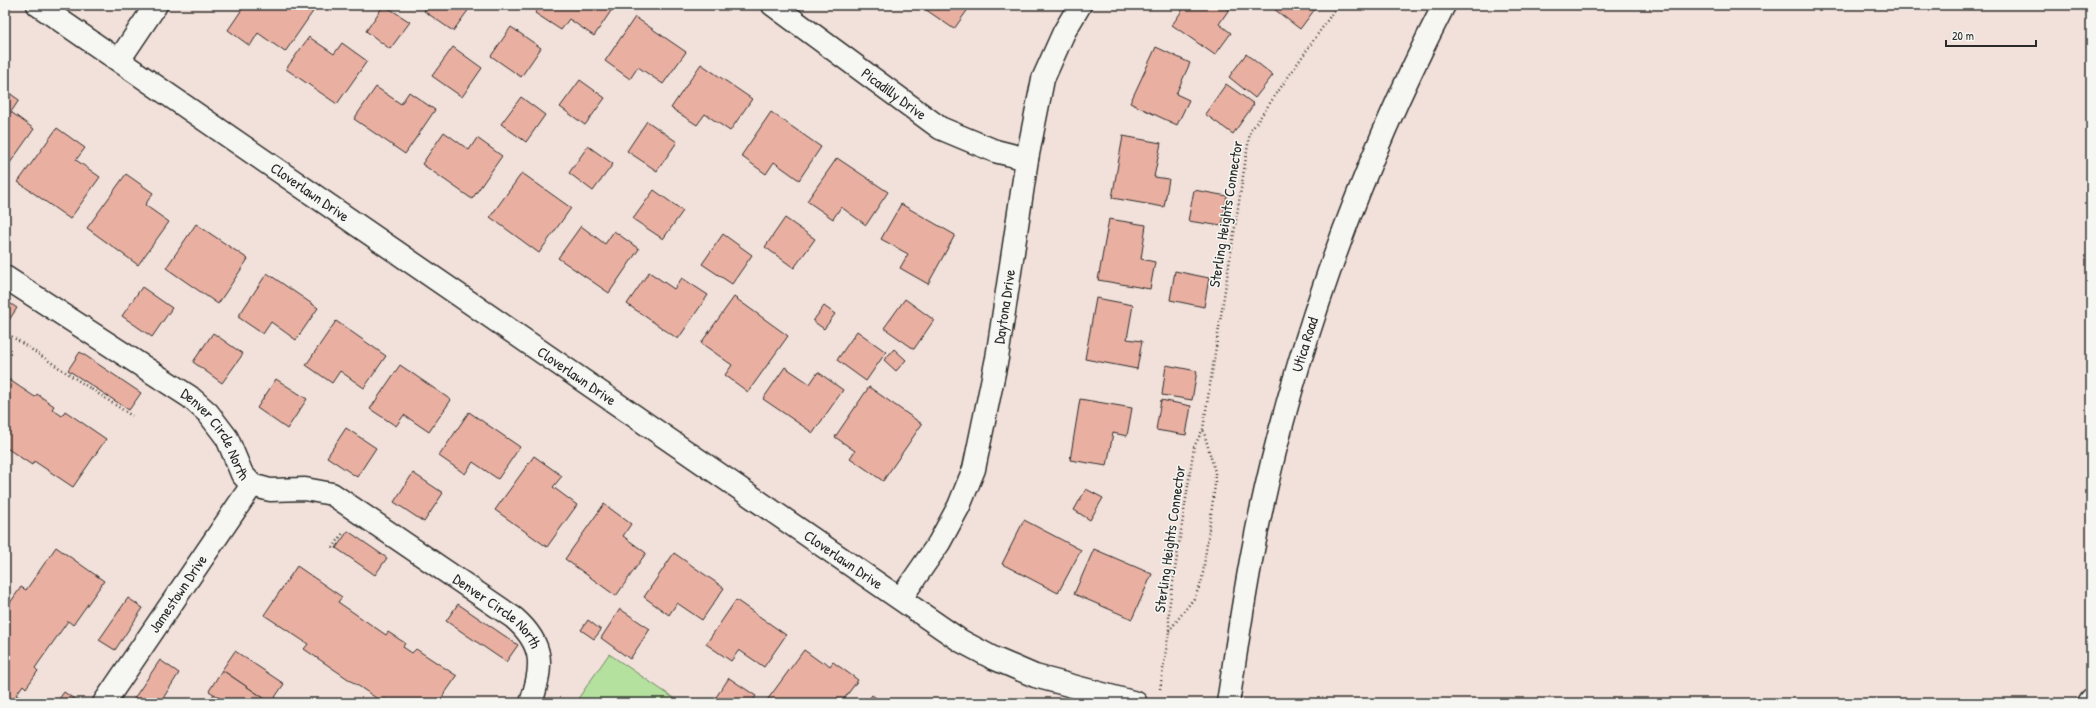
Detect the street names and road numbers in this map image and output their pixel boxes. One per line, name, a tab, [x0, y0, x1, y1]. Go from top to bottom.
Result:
street label: Picadilly Drive	[857, 63, 931, 125]
street label: Sterling Heights Connector	[1204, 139, 1248, 289]
street label: Cloverlawn Drive	[266, 157, 354, 226]
street label: Daytona Drive	[988, 268, 1020, 345]
street label: Utica Road	[1286, 314, 1323, 375]
street label: Cloverlawn Drive	[533, 341, 620, 410]
street label: Denver Circle North	[177, 383, 254, 485]
street label: Sterling Heights Connector	[1149, 464, 1190, 614]
street label: Cloverlawn Drive	[800, 525, 887, 594]
street label: Jamestown Drive	[144, 550, 212, 637]
street label: Denver Circle North	[449, 568, 546, 652]

